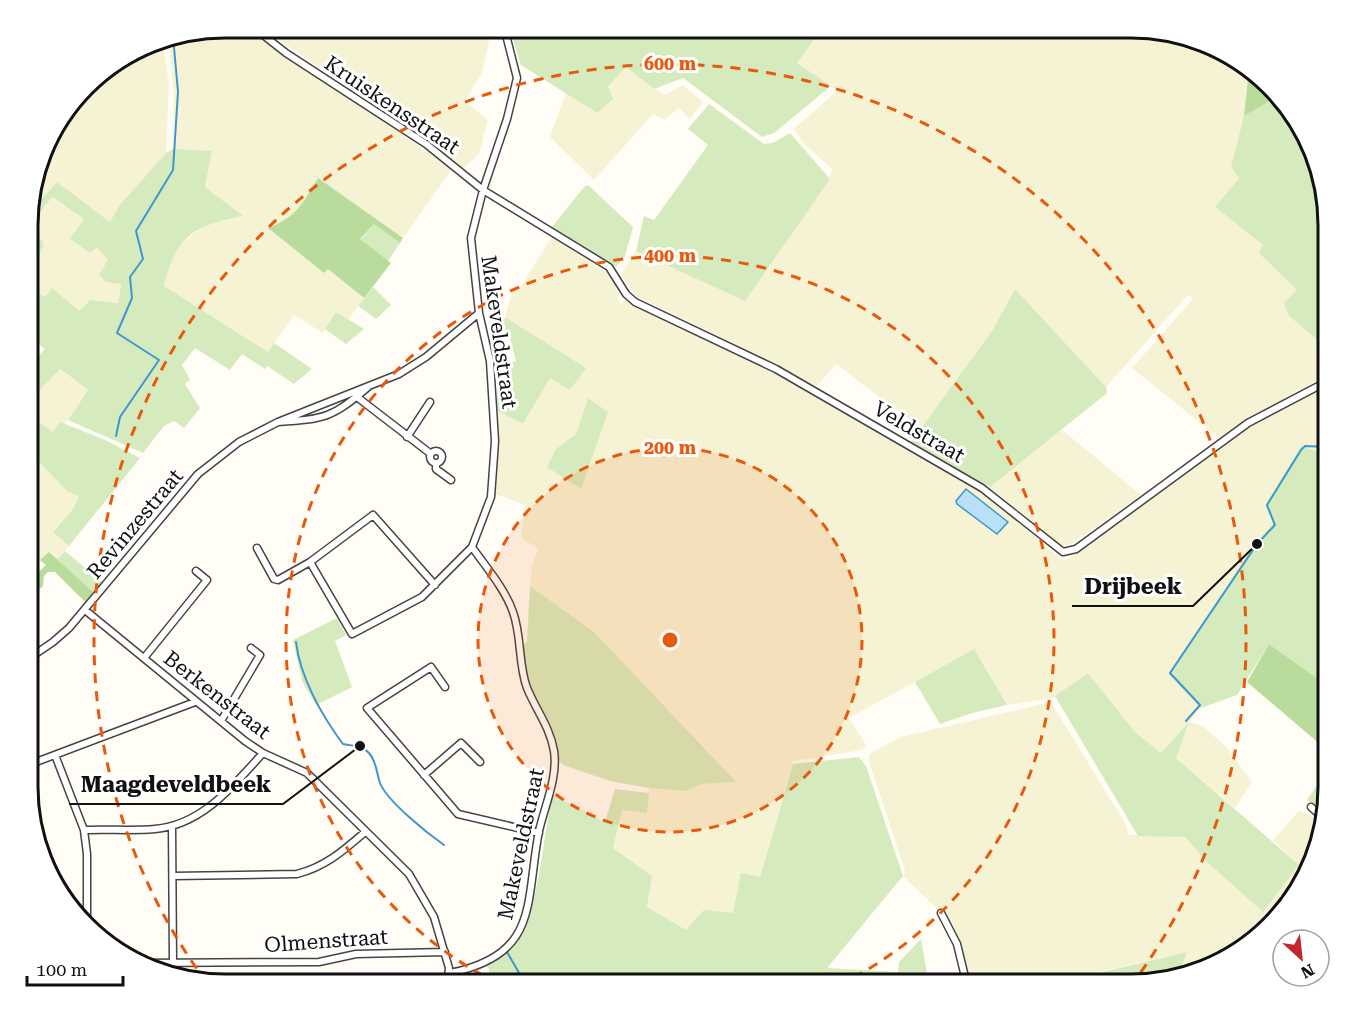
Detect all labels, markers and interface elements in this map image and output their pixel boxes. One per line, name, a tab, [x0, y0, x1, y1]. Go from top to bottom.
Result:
street label: Kruiskensstraat	[320, 51, 464, 159]
text: 600 m	[644, 53, 697, 74]
text: 400 m	[644, 245, 697, 266]
street label: Makeveldstraat	[476, 254, 522, 410]
street label: Veldstraat	[869, 396, 969, 468]
text: 200 m	[644, 437, 697, 458]
street label: Revinzestraat	[82, 464, 188, 584]
callout: Drijbeek	[1072, 566, 1193, 606]
text: Drijbeek	[1084, 574, 1182, 599]
centre of rings	[660, 630, 680, 650]
street label: Berkenstraat	[159, 646, 275, 744]
callout: Maagdeveldbeek	[69, 764, 283, 804]
street label: Makeveldstraat	[493, 766, 549, 922]
text: Maagdeveldbeek	[81, 772, 271, 797]
street label: Olmenstraat	[263, 925, 389, 957]
north arrow	[1271, 928, 1331, 988]
scale bar	[27, 949, 123, 987]
text: 100 m	[36, 959, 87, 980]
text: N	[1298, 960, 1317, 982]

